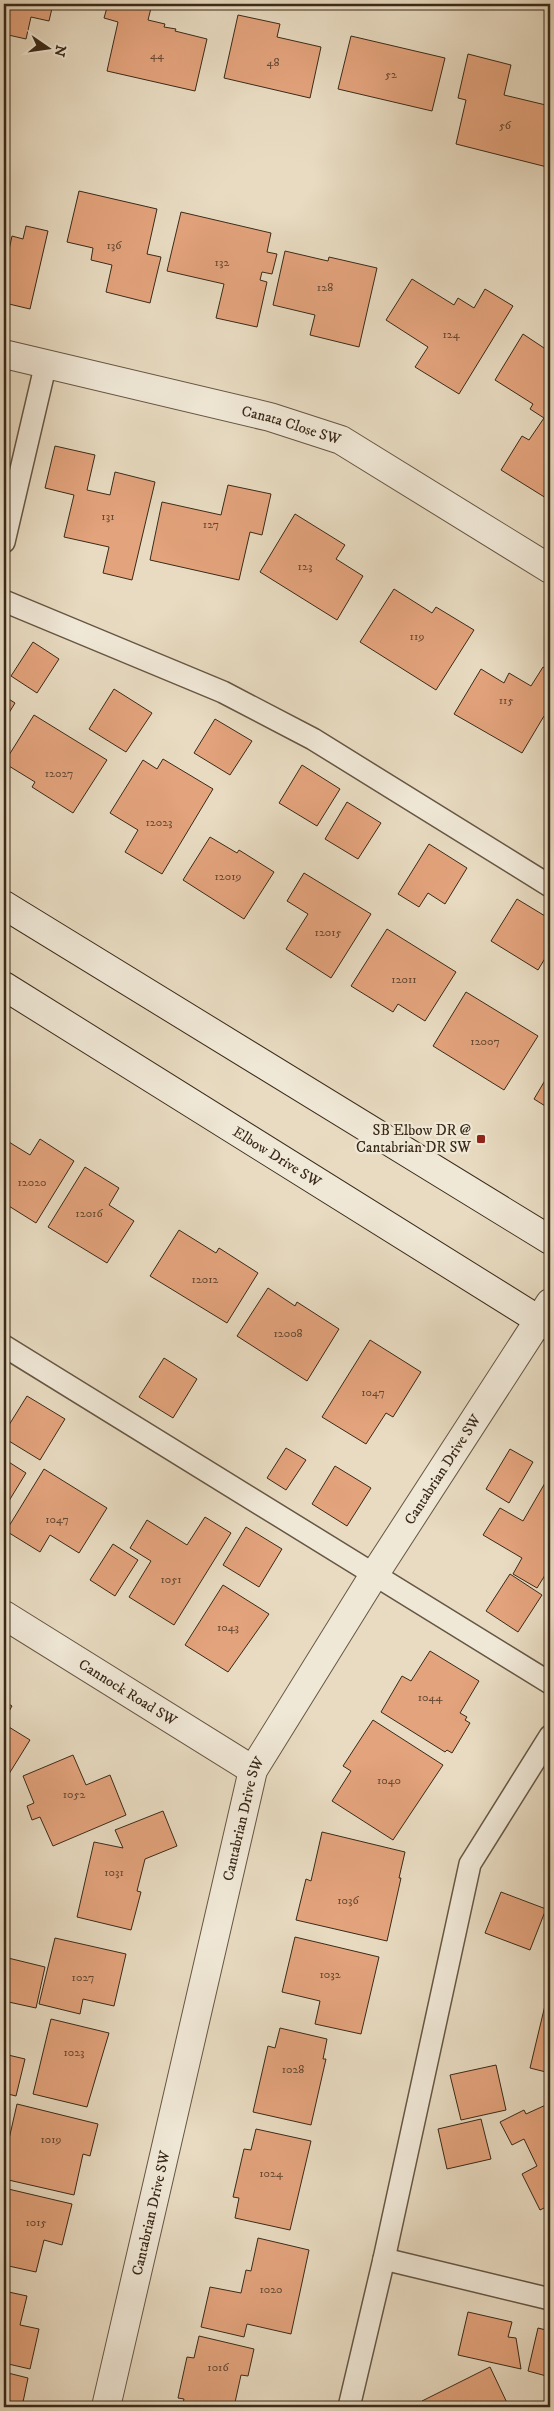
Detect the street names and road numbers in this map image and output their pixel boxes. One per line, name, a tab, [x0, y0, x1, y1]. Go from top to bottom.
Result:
street label: Canata Close SW	[240, 401, 344, 449]
street label: Elbow Drive SW	[229, 1122, 325, 1191]
street label: Cantabrian Drive SW	[400, 1411, 485, 1528]
street label: Cannock Road SW	[75, 1654, 181, 1730]
street label: Cantabrian Drive SW	[218, 1753, 269, 1883]
street label: Cantabrian Drive SW	[127, 2149, 174, 2277]

